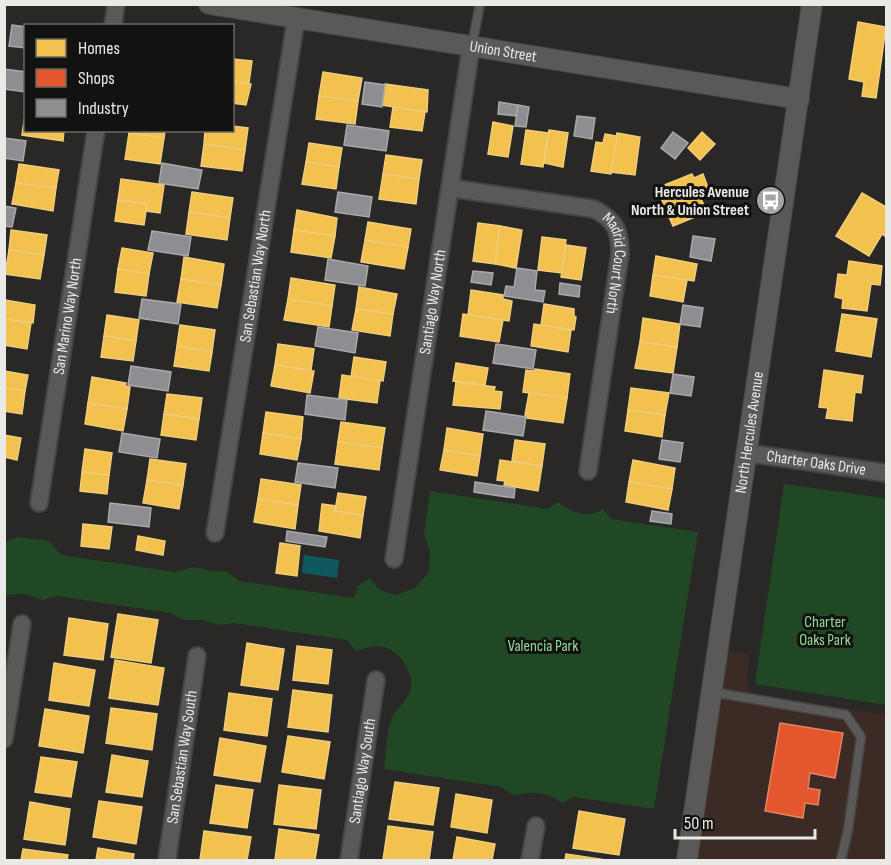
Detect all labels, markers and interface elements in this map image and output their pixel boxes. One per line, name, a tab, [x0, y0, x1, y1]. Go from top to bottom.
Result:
legend	[24, 24, 234, 132]
street label: Union Street	[468, 37, 538, 66]
text: Homes	[78, 38, 120, 59]
text: Shops	[78, 68, 115, 89]
text: Industry	[78, 98, 129, 119]
place label: Hercules Avenue North & Union Street	[631, 183, 749, 220]
bus stop icon: Hercules Avenue North & Union Street	[754, 185, 786, 217]
street label: Madrid Court North	[599, 208, 630, 315]
street label: San Sebastian Way North	[236, 209, 275, 344]
street label: Santiago Way North	[415, 248, 450, 356]
street label: San Marino Way North	[49, 256, 86, 376]
street label: North Hercules Avenue	[731, 370, 768, 495]
street label: Charter Oaks Drive	[765, 446, 867, 479]
park label: Charter Oaks Park	[799, 613, 851, 650]
park label: Valencia Park	[508, 637, 578, 656]
street label: San Sebastian Way South	[163, 689, 201, 825]
street label: Santiago Way South	[345, 717, 380, 825]
scale bar	[675, 802, 814, 840]
text: 50 m	[684, 813, 714, 834]

